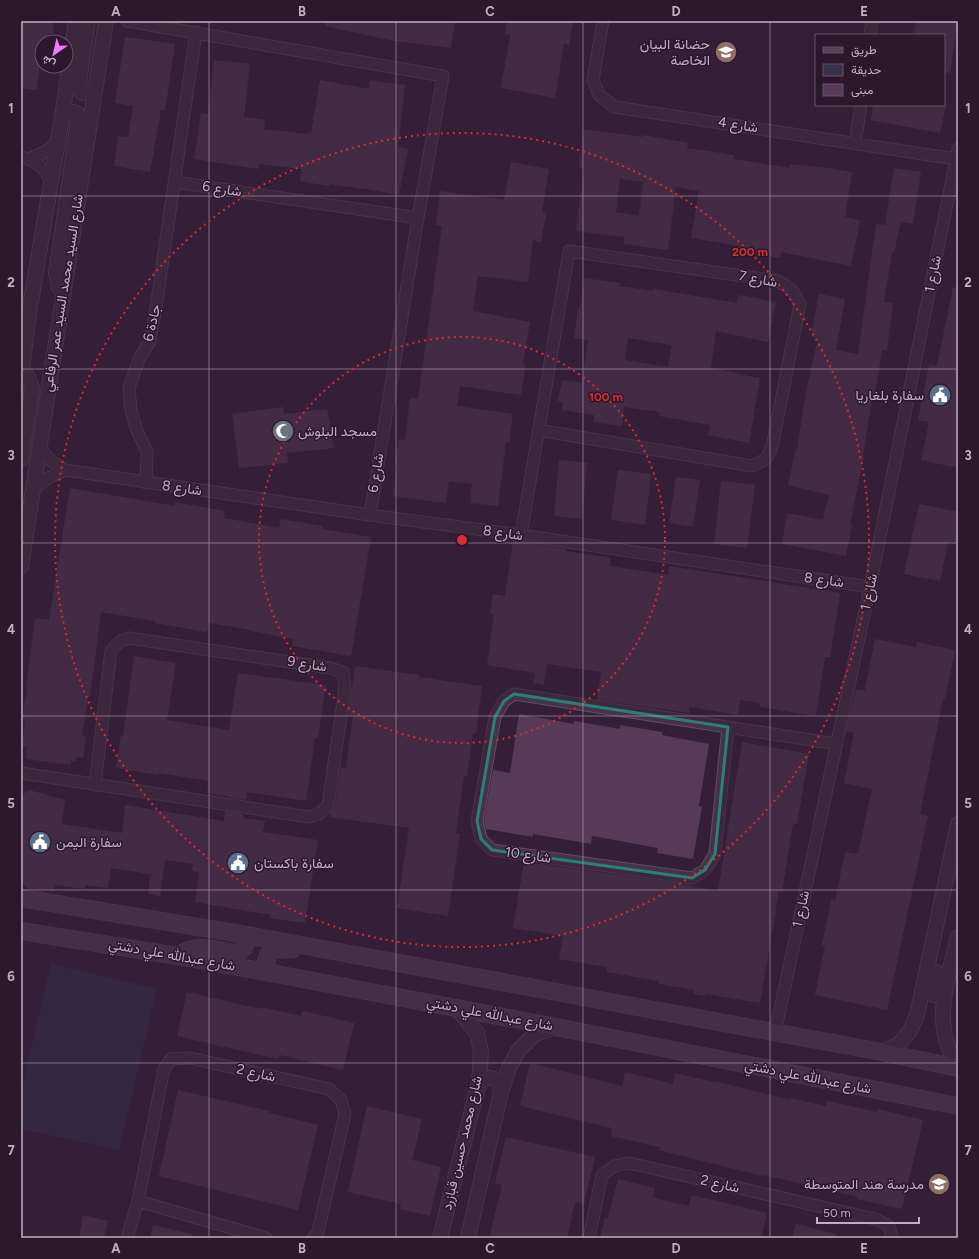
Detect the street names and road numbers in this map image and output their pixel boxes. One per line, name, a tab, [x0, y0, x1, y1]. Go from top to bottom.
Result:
street label: شارع 4	[716, 113, 759, 139]
street label: شارع 6	[201, 178, 243, 202]
street label: شارع السيد محمد السيد عمر الرفاعي	[39, 193, 90, 394]
street label: شارع 1	[921, 254, 947, 294]
street label: شارع 7	[737, 267, 779, 293]
street label: جادة 6	[139, 303, 165, 343]
street label: شارع 6	[365, 452, 389, 494]
street label: شارع 8	[161, 477, 203, 501]
street label: شارع 8	[482, 522, 524, 546]
street label: شارع 8	[803, 569, 845, 593]
street label: شارع 1	[857, 572, 883, 612]
street label: شارع 9	[286, 653, 328, 677]
street label: شارع 10	[504, 843, 552, 869]
street label: شارع 1	[789, 889, 815, 929]
street label: شارع عبدالله علي دشتي	[107, 935, 237, 977]
street label: شارع عبدالله علي دشتي	[425, 993, 555, 1038]
street label: شارع عبدالله علي دشتي	[743, 1056, 873, 1101]
street label: شارع 2	[234, 1060, 277, 1088]
street label: شارع محمد حسين قبازرد	[438, 1074, 488, 1212]
street label: شارع 2	[698, 1171, 741, 1199]

